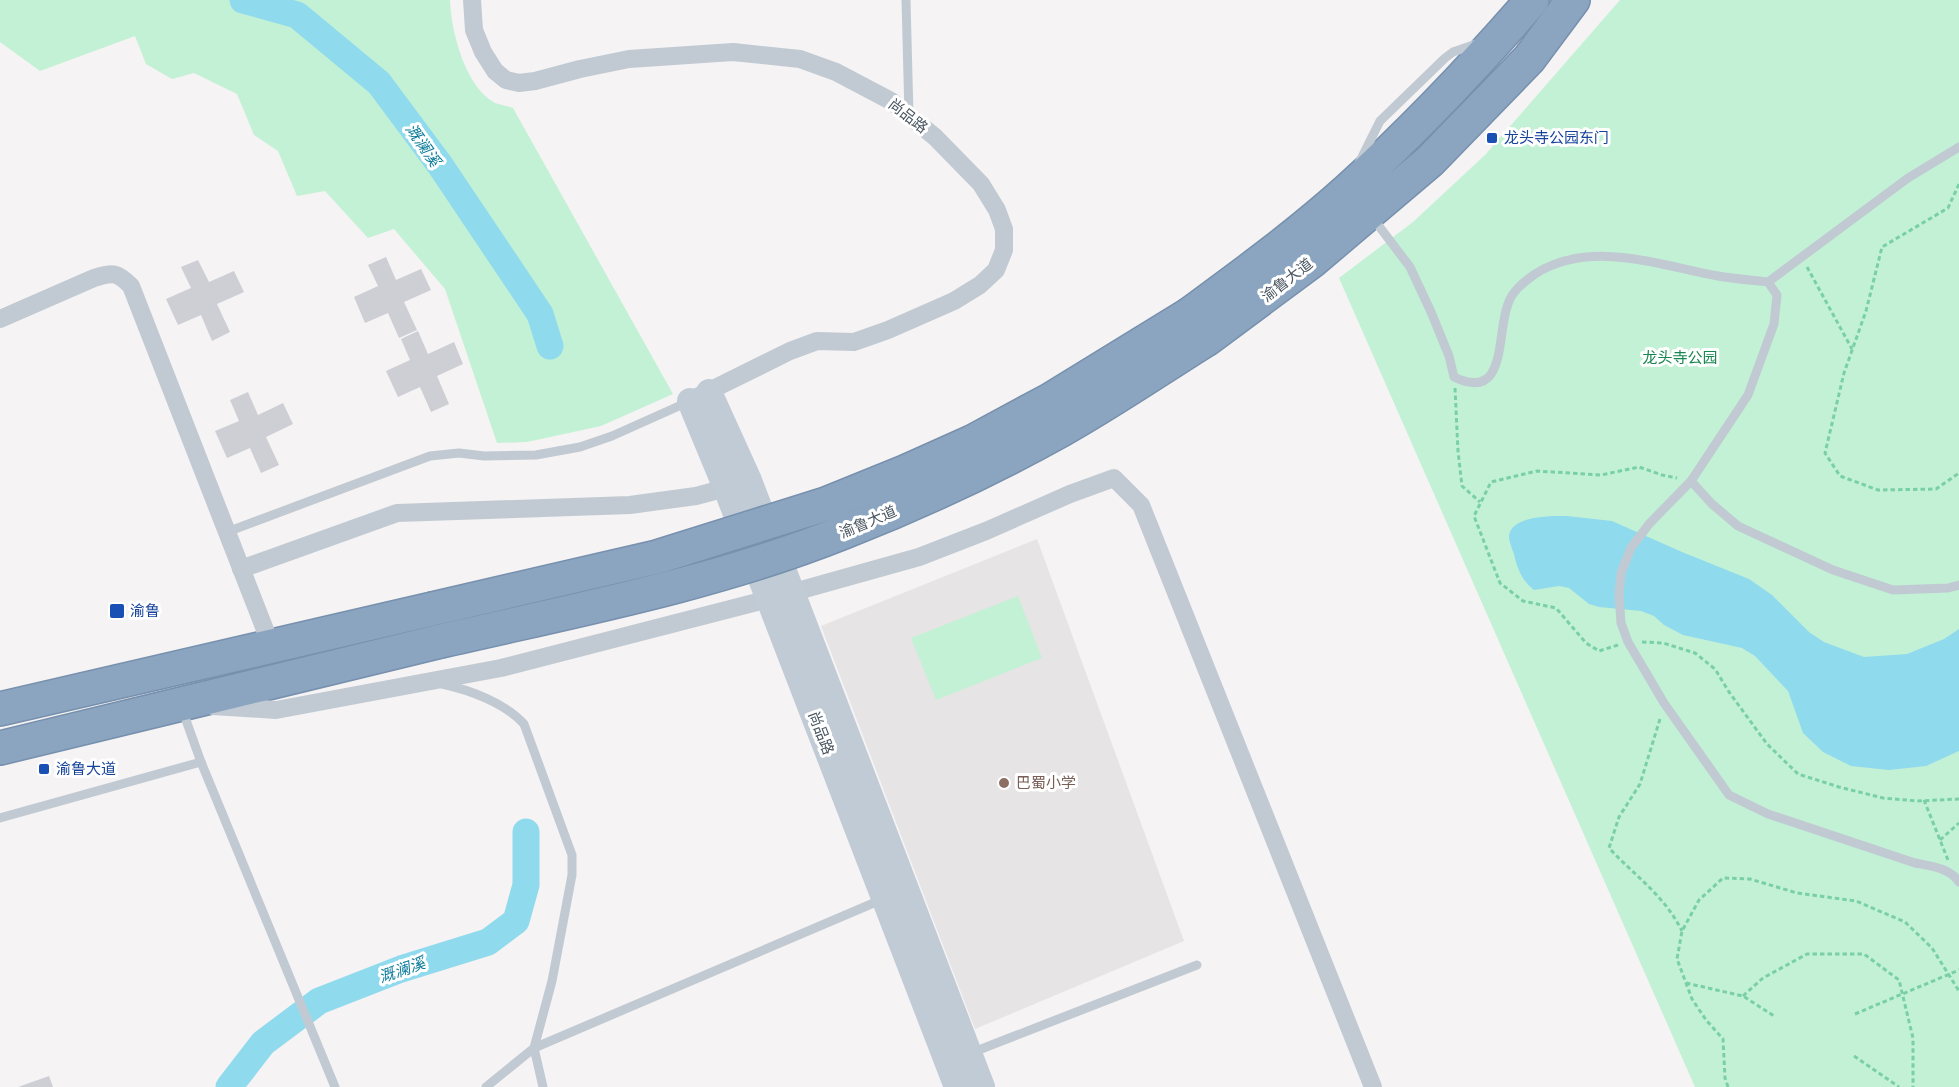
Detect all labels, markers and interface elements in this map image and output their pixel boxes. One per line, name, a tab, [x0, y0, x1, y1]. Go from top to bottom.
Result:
street label: 尚品路	[885, 95, 931, 137]
water label: 溉澜溪	[401, 120, 446, 172]
place label: 龙头寺公园东门	[1504, 129, 1609, 147]
marker: 龙头寺公园东门	[1485, 131, 1499, 145]
street label: 渝鲁大道	[1258, 254, 1316, 306]
park label: 龙头寺公园	[1642, 349, 1718, 367]
street label: 渝鲁大道	[837, 502, 899, 542]
marker: 渝鲁	[108, 602, 126, 620]
place label: 渝鲁	[130, 602, 160, 620]
street label: 尚品路	[805, 709, 837, 757]
place label: 渝鲁大道	[56, 760, 116, 778]
marker: 渝鲁大道	[37, 762, 51, 776]
place label: 巴蜀小学	[1016, 774, 1076, 792]
marker: 巴蜀小学	[997, 776, 1011, 790]
water label: 溉澜溪	[376, 953, 430, 987]

